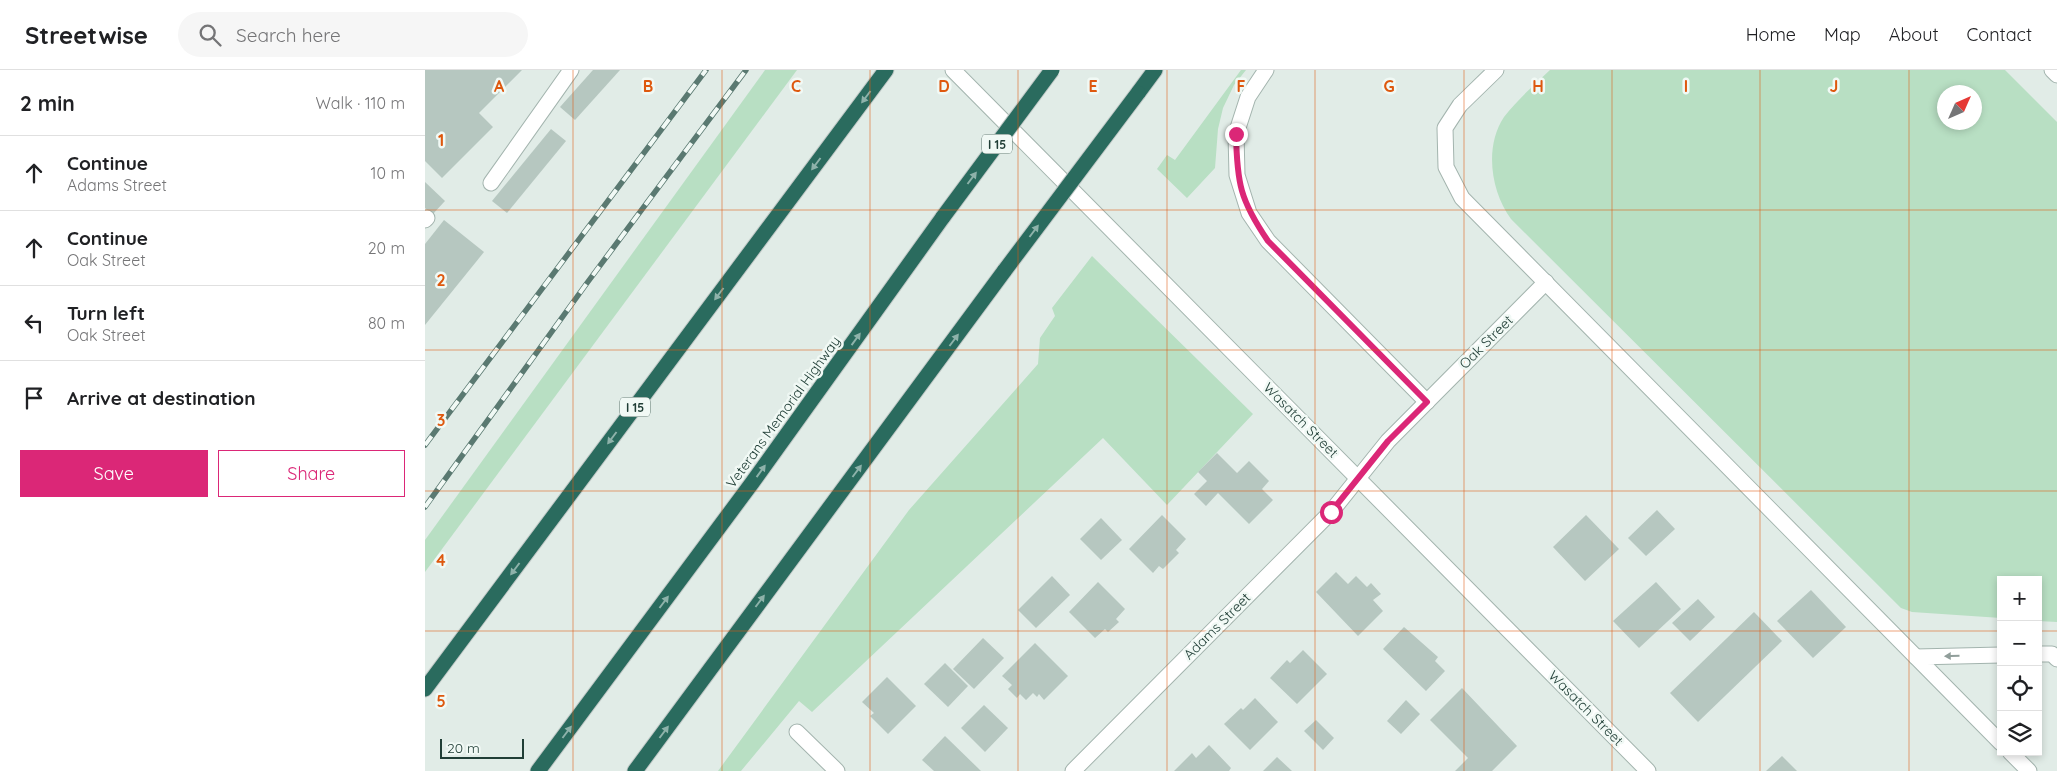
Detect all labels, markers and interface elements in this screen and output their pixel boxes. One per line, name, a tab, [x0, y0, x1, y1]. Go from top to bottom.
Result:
search box	[178, 12, 528, 57]
text: Streetwise	[25, 20, 148, 50]
icon: search	[196, 21, 224, 49]
text: Search here	[236, 23, 341, 47]
text: Home	[1746, 23, 1796, 46]
text: Map	[1824, 23, 1861, 46]
text: About	[1889, 23, 1939, 46]
text: Contact	[1967, 23, 2032, 46]
text: A	[494, 76, 505, 96]
text: B	[643, 76, 653, 96]
text: C	[791, 76, 801, 96]
text: D	[938, 76, 950, 96]
text: E	[1088, 76, 1098, 96]
text: F	[1237, 76, 1246, 96]
text: G	[1383, 76, 1395, 96]
text: H	[1532, 76, 1544, 96]
text: I	[1684, 76, 1688, 96]
text: J	[1830, 76, 1838, 96]
north arrow	[1937, 85, 1982, 130]
text: 2 min	[20, 90, 75, 116]
one-way arrow	[861, 90, 871, 104]
text: Walk · 110 m	[316, 93, 405, 113]
route end	[1225, 123, 1248, 146]
text: 1	[438, 130, 444, 150]
road number: I 15	[982, 134, 1012, 154]
text: Continue	[67, 151, 148, 175]
one-way arrow	[811, 157, 822, 170]
icon: ahead	[20, 159, 48, 187]
text: 10 m	[371, 163, 405, 183]
one-way arrow	[967, 171, 977, 185]
text: Adams Street	[67, 175, 167, 195]
one-way arrow	[1029, 225, 1040, 238]
text: Continue	[67, 226, 148, 250]
icon: ahead	[20, 234, 48, 262]
text: 20 m	[368, 238, 405, 258]
text: Oak Street	[67, 250, 146, 270]
text: 2	[436, 270, 446, 290]
one-way arrow	[714, 287, 724, 301]
text: Turn left	[67, 301, 145, 325]
icon: left	[20, 309, 48, 337]
street label: Oak Street	[1455, 311, 1517, 373]
text: 80 m	[368, 313, 405, 333]
text: Oak Street	[67, 325, 146, 345]
street label: Veterans Memorial Highway	[722, 333, 844, 491]
one-way arrow	[850, 333, 861, 346]
one-way arrow	[949, 333, 959, 347]
street label: Wasatch Street	[1260, 379, 1343, 462]
icon: arrive	[20, 384, 48, 412]
text: Arrive at destination	[67, 386, 256, 410]
road number: I 15	[620, 398, 650, 417]
text: 3	[437, 410, 445, 430]
one-way arrow	[606, 431, 617, 444]
button: Save	[20, 450, 208, 497]
button: Share	[218, 450, 405, 497]
one-way arrow	[756, 464, 766, 478]
one-way arrow	[852, 464, 862, 478]
route start	[1320, 501, 1343, 524]
text: 4	[436, 550, 446, 570]
one-way arrow	[509, 562, 520, 575]
map controls	[1997, 576, 2042, 756]
button: +	[1997, 576, 2042, 621]
street label: Adams Street	[1180, 589, 1254, 663]
one-way arrow	[659, 595, 669, 609]
one-way arrow	[755, 595, 766, 608]
button: −	[1997, 621, 2042, 666]
one-way arrow	[1944, 653, 1960, 661]
button: locate	[1997, 666, 2042, 711]
street label: Wasatch Street	[1545, 667, 1628, 750]
text: 5	[436, 691, 446, 711]
button: layers	[1997, 711, 2042, 756]
one-way arrow	[562, 725, 572, 739]
one-way arrow	[658, 726, 669, 739]
scale bar	[440, 736, 524, 759]
text: 20 m	[447, 739, 480, 757]

